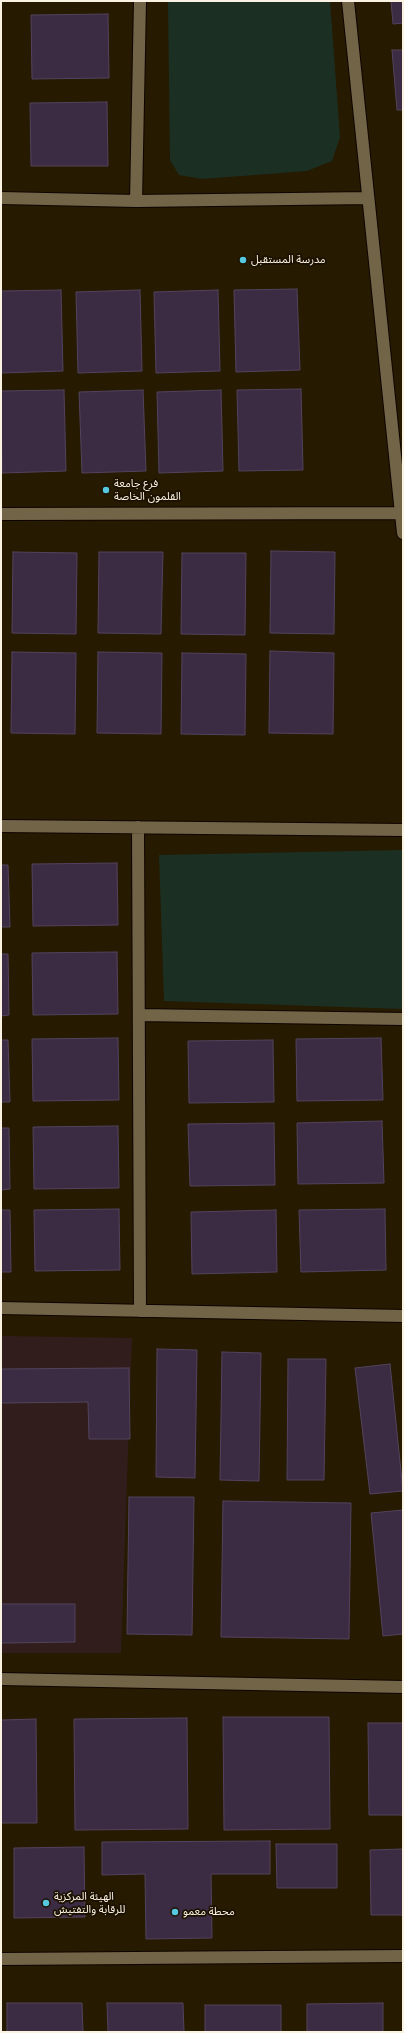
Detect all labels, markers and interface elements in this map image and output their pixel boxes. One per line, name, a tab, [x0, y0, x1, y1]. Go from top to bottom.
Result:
place label: مدرسة المستقبل	[251, 253, 326, 267]
marker: مدرسة المستقبل	[238, 255, 248, 265]
place label: فرع جامعة القلمون الخاصة	[114, 477, 181, 503]
marker: فرع جامعة القلمون الخاصة	[101, 485, 111, 495]
place label: الهيئة المركزية للرقابة والتفتيش	[54, 1890, 125, 1916]
marker: الهيئة المركزية للرقابة والتفتيش	[41, 1898, 51, 1908]
place label: محطة معمو	[183, 1905, 235, 1919]
marker: محطة معمو	[170, 1907, 180, 1917]

